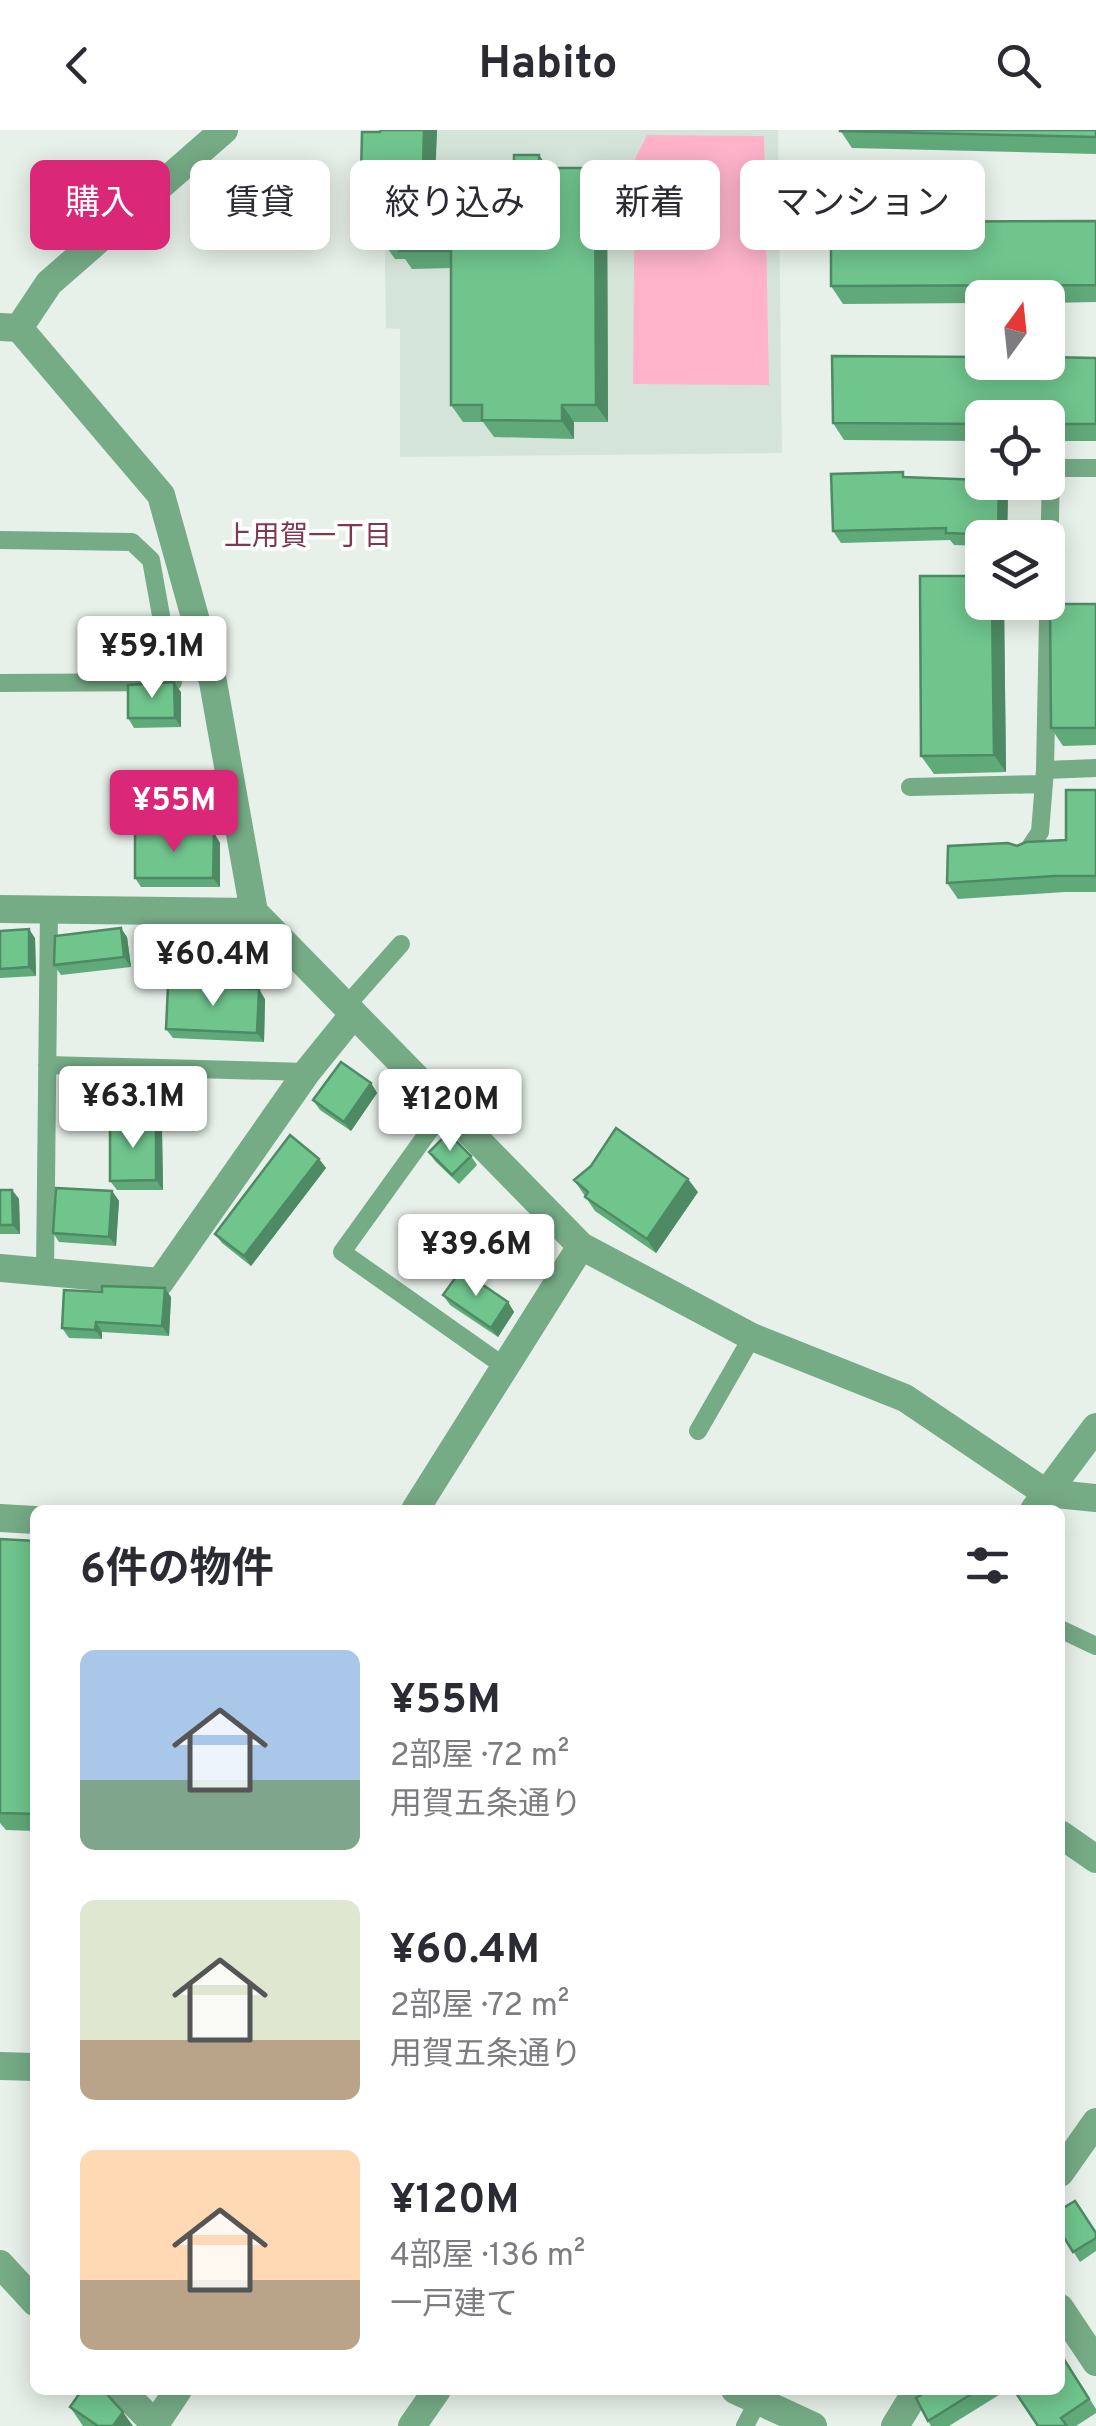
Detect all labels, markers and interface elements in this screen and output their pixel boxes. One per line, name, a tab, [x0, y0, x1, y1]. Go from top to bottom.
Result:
text: Habito	[478, 37, 618, 94]
icon: back	[50, 38, 105, 93]
icon: search	[991, 38, 1046, 93]
chip: 購入	[30, 160, 170, 250]
chip: 賃貸	[190, 160, 330, 250]
chip: 絞り込み	[350, 160, 560, 250]
chip: 新着	[580, 160, 720, 250]
chip: マンション	[740, 160, 985, 250]
north arrow	[965, 280, 1065, 380]
map controls	[965, 280, 1065, 620]
button: locate	[965, 400, 1065, 500]
district label: 上用賀一丁目	[224, 520, 392, 556]
button: layers	[965, 520, 1065, 620]
pin: ¥59.1M	[71, 616, 233, 701]
text: ¥59.1M	[99, 628, 205, 668]
pin: ¥55M	[115, 770, 233, 855]
text: ¥55M	[132, 782, 216, 822]
pin: ¥60.4M	[132, 924, 294, 1009]
text: ¥60.4M	[156, 936, 270, 976]
pin: ¥63.1M	[52, 1066, 214, 1151]
pin: ¥120M	[380, 1069, 520, 1154]
text: ¥63.1M	[81, 1078, 185, 1118]
text: ¥120M	[401, 1081, 499, 1121]
pin: ¥39.6M	[395, 1214, 557, 1299]
text: ¥39.6M	[420, 1226, 532, 1266]
icon: filters	[960, 1538, 1015, 1593]
text: 6件の物件	[80, 1545, 274, 1598]
text: ¥55M	[390, 1675, 501, 1728]
icon: home	[160, 1690, 280, 1810]
text: 2部屋 · 72 m²	[390, 1737, 569, 1777]
text: 用賀五条通り	[390, 1786, 582, 1826]
text: ¥60.4M	[390, 1925, 540, 1978]
icon: home	[160, 1940, 280, 2060]
text: 2部屋 · 72 m²	[390, 1987, 569, 2027]
text: 用賀五条通り	[390, 2036, 582, 2076]
text: ¥120M	[390, 2175, 520, 2228]
icon: home	[160, 2190, 280, 2310]
text: 4部屋 · 136 m²	[390, 2237, 585, 2277]
text: 一戸建て	[390, 2286, 518, 2326]

